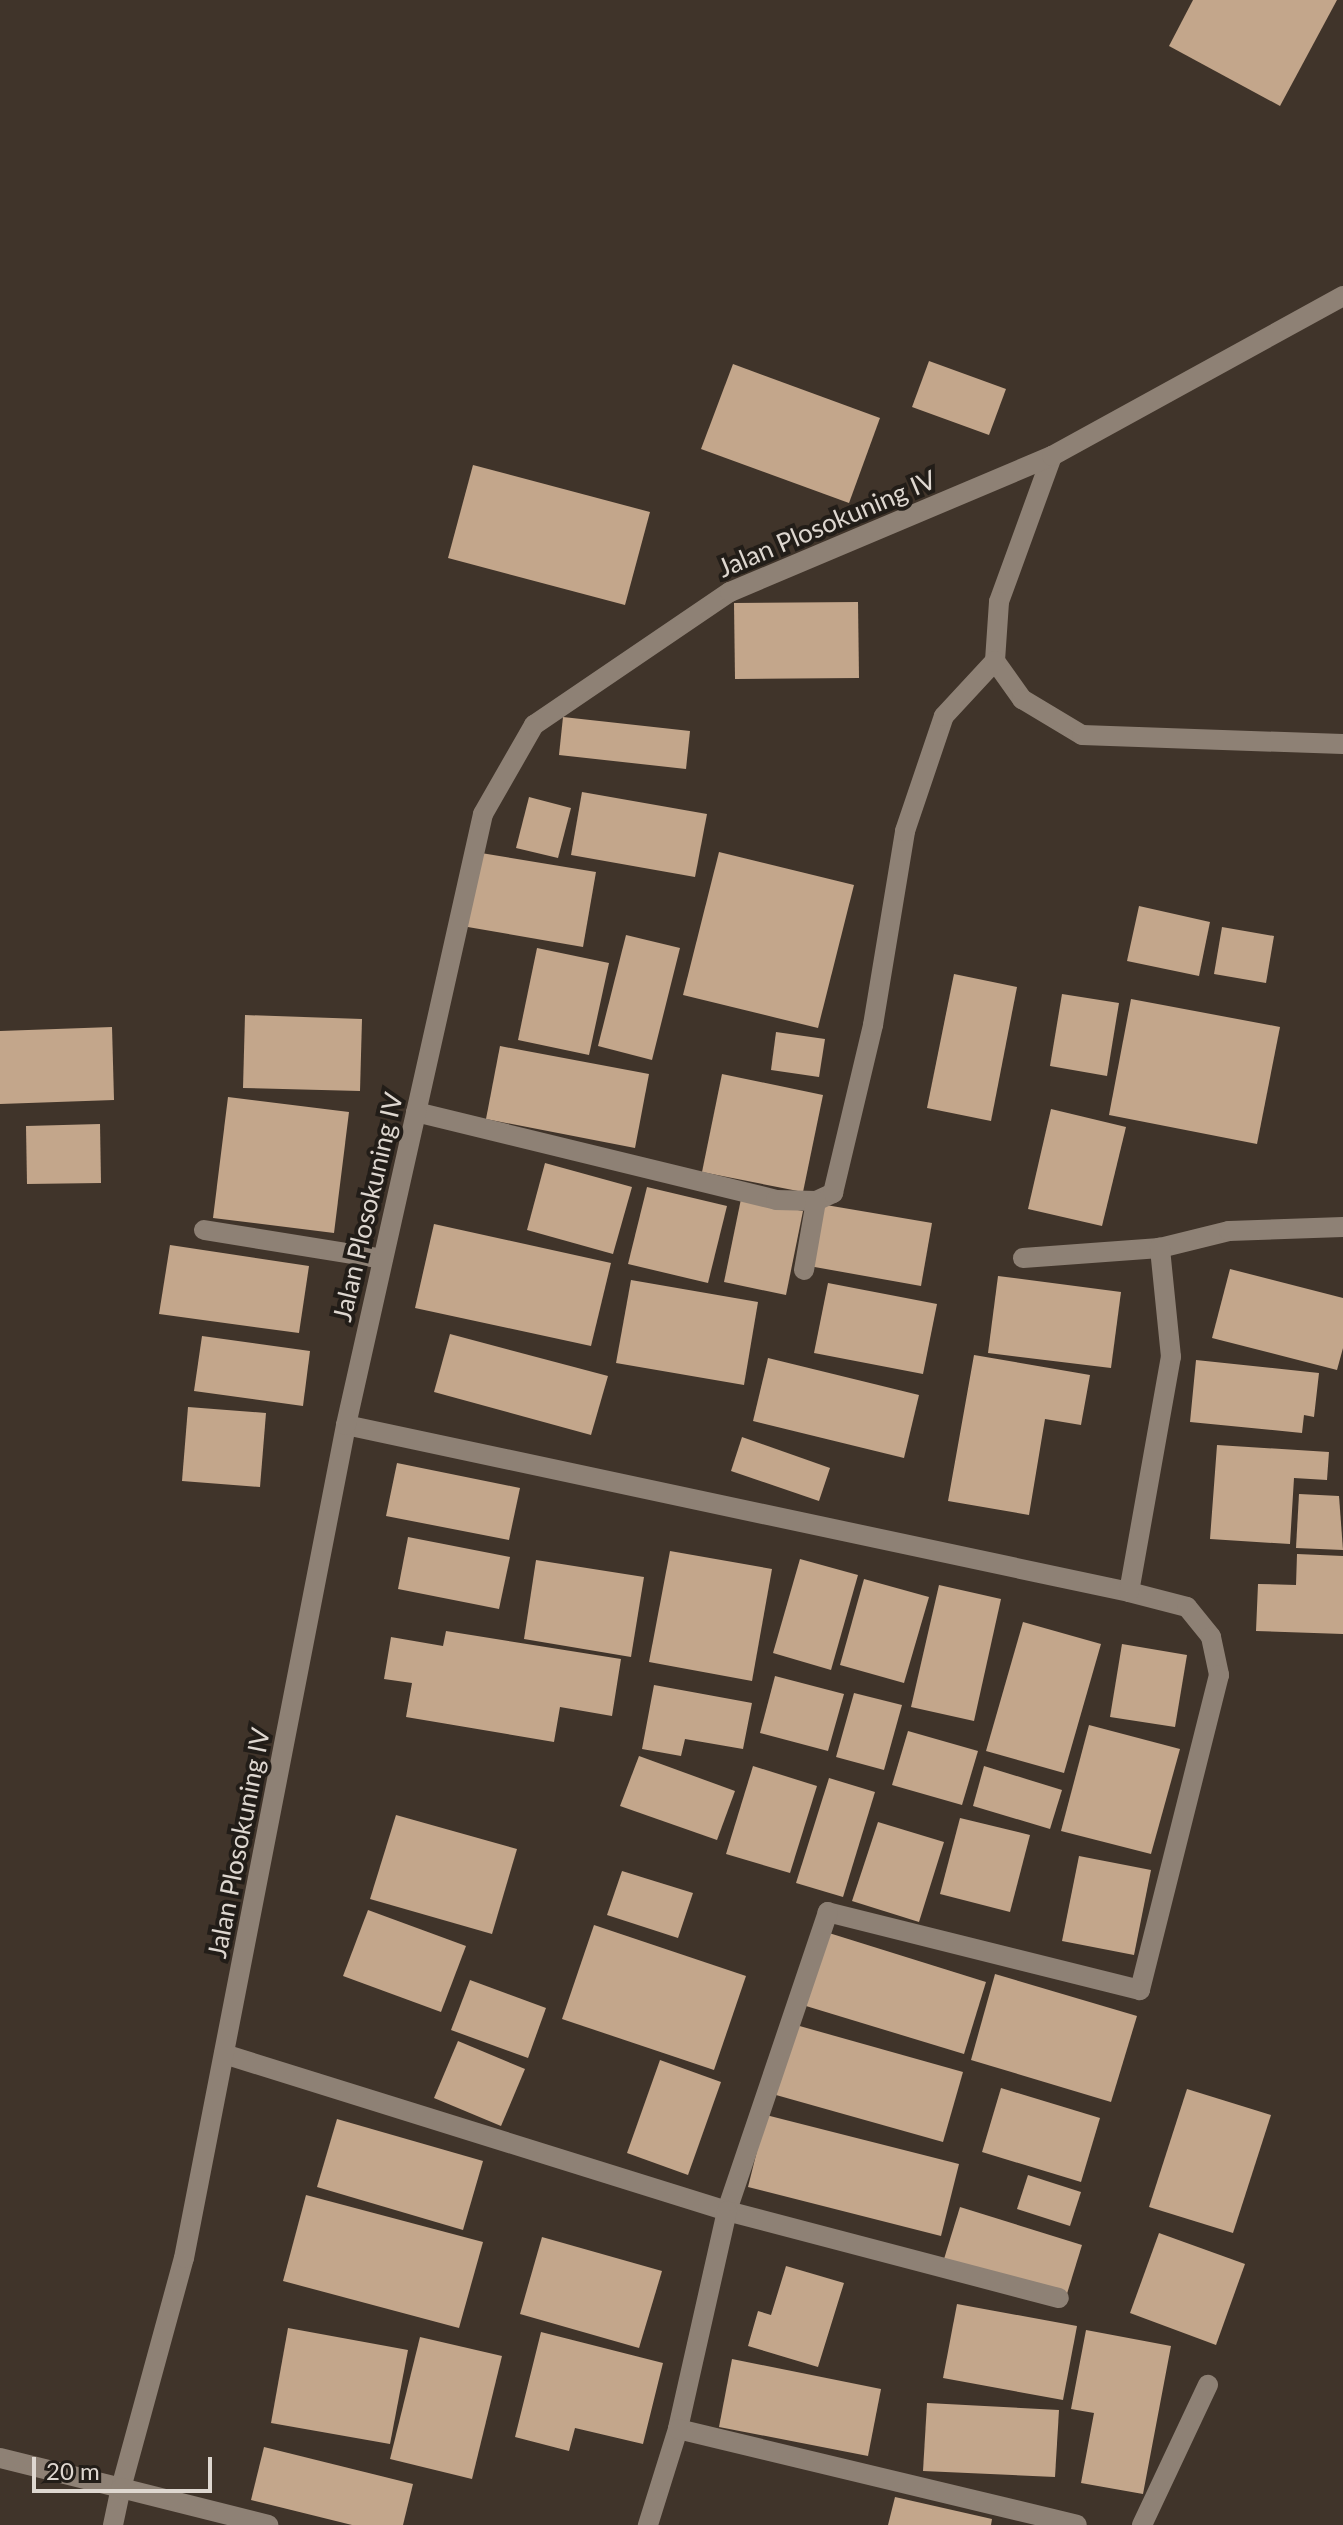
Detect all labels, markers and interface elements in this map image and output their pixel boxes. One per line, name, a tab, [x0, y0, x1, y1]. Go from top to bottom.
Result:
street label: Jalan Plosokuning IV	[713, 464, 941, 584]
street label: Jalan Plosokuning IV	[326, 1089, 410, 1325]
street label: Jalan Plosokuning IV	[201, 1725, 277, 1961]
scale bar	[36, 2441, 216, 2491]
text: 20 m	[46, 2456, 100, 2485]

